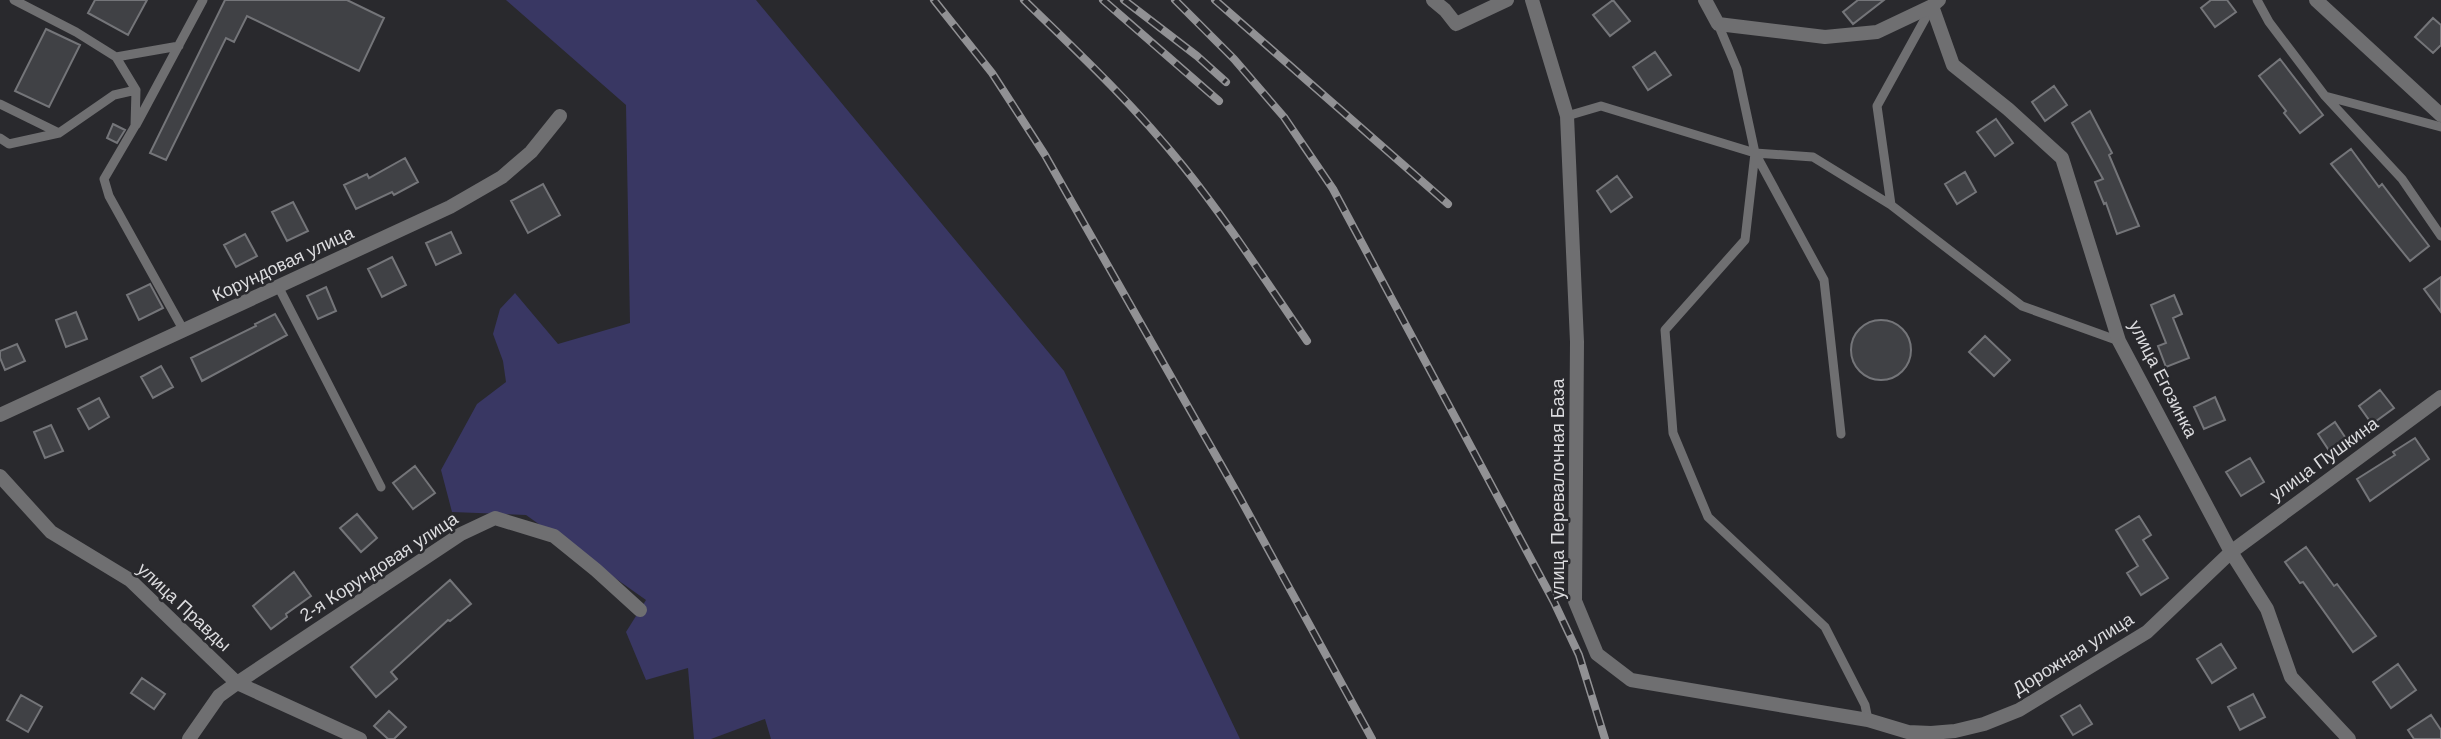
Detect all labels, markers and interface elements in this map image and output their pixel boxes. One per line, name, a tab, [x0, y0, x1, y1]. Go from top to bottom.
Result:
street label: Корундовая улица	[209, 222, 358, 305]
street label: улица Егозинка	[2125, 317, 2202, 442]
street label: улица Перевалочная База	[1548, 377, 1568, 600]
street label: улица Пушкина	[2266, 412, 2383, 505]
street label: 2-я Корундовая улица	[296, 508, 462, 626]
street label: улица Правды	[133, 559, 235, 655]
street label: Дорожная улица	[2009, 608, 2138, 699]

